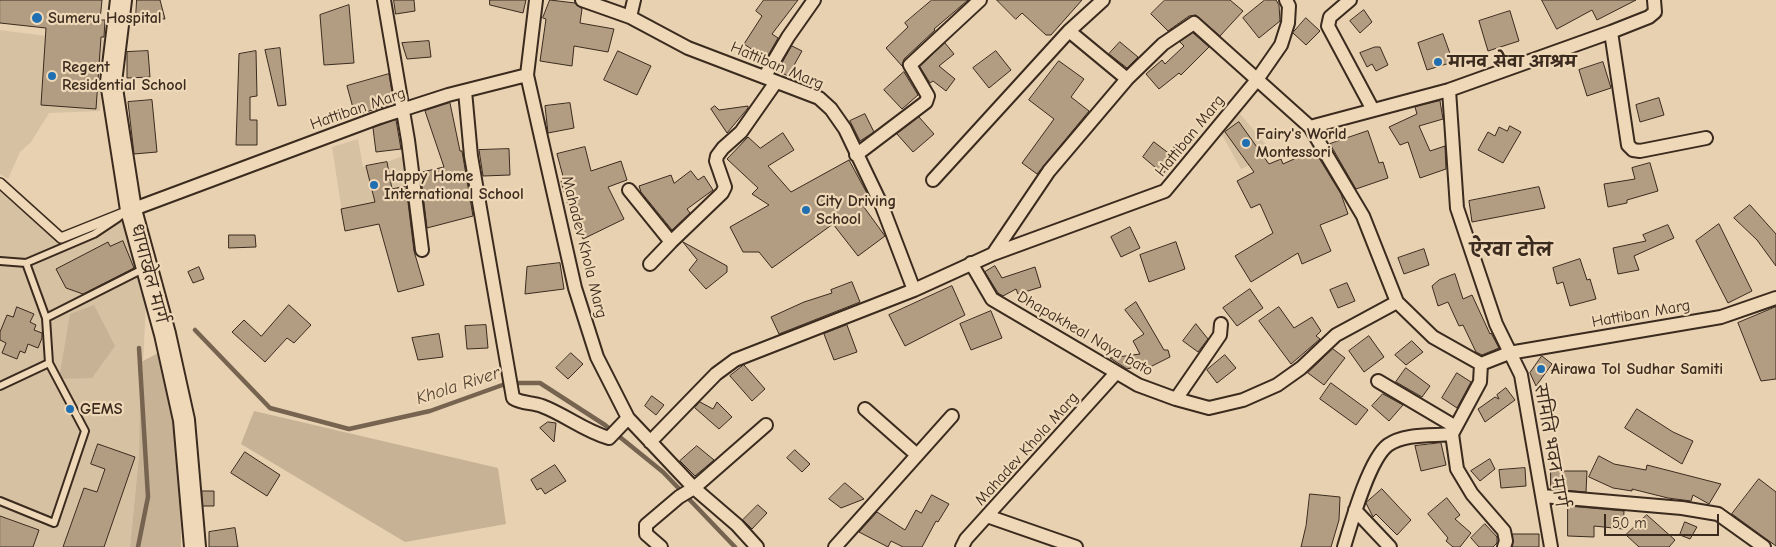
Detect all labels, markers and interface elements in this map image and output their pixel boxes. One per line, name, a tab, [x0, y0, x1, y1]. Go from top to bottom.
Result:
place label: Sumeru Hospital	[48, 8, 162, 28]
marker: Sumeru Hospital	[30, 11, 44, 25]
street label: Hattiban Marg	[727, 38, 827, 94]
place label: मानव सेवा आश्रम	[1448, 52, 1577, 72]
marker: मानव सेवा आश्रम	[1432, 56, 1444, 68]
place label: Regent Residential School	[62, 57, 187, 95]
marker: Regent Residential School	[46, 70, 58, 82]
street label: Hattiban Marg	[308, 84, 408, 134]
street label: Hattiban Marg	[1151, 91, 1229, 181]
place label: Fairy's World Montessori	[1256, 124, 1347, 162]
marker: Fairy's World Montessori	[1240, 137, 1252, 149]
place label: Happy Home International School	[384, 166, 524, 204]
street label: Mahadev Khola Marg	[557, 174, 611, 320]
marker: Happy Home International School	[368, 179, 380, 191]
place label: City Driving School	[816, 191, 896, 229]
marker: City Driving School	[800, 204, 812, 216]
street label: धापाखेल मार्ग	[126, 222, 170, 326]
district label: ऐरवा टोल	[1470, 240, 1552, 262]
street label: Dhapakheal Naya bato	[1014, 287, 1156, 381]
street label: Hattiban Marg	[1590, 296, 1692, 332]
place label: Airawa Tol Sudhar Samiti	[1551, 359, 1723, 379]
water label: Khola River	[413, 362, 503, 410]
marker: Airawa Tol Sudhar Samiti	[1535, 363, 1547, 375]
street label: समिति भवन मार्ग	[1530, 383, 1570, 509]
street label: Mahadev Khola Marg	[971, 388, 1083, 510]
place label: GEMS	[80, 399, 122, 419]
marker: GEMS	[64, 403, 76, 415]
scale bar	[1606, 504, 1721, 536]
text: 50 m	[1612, 514, 1647, 532]

